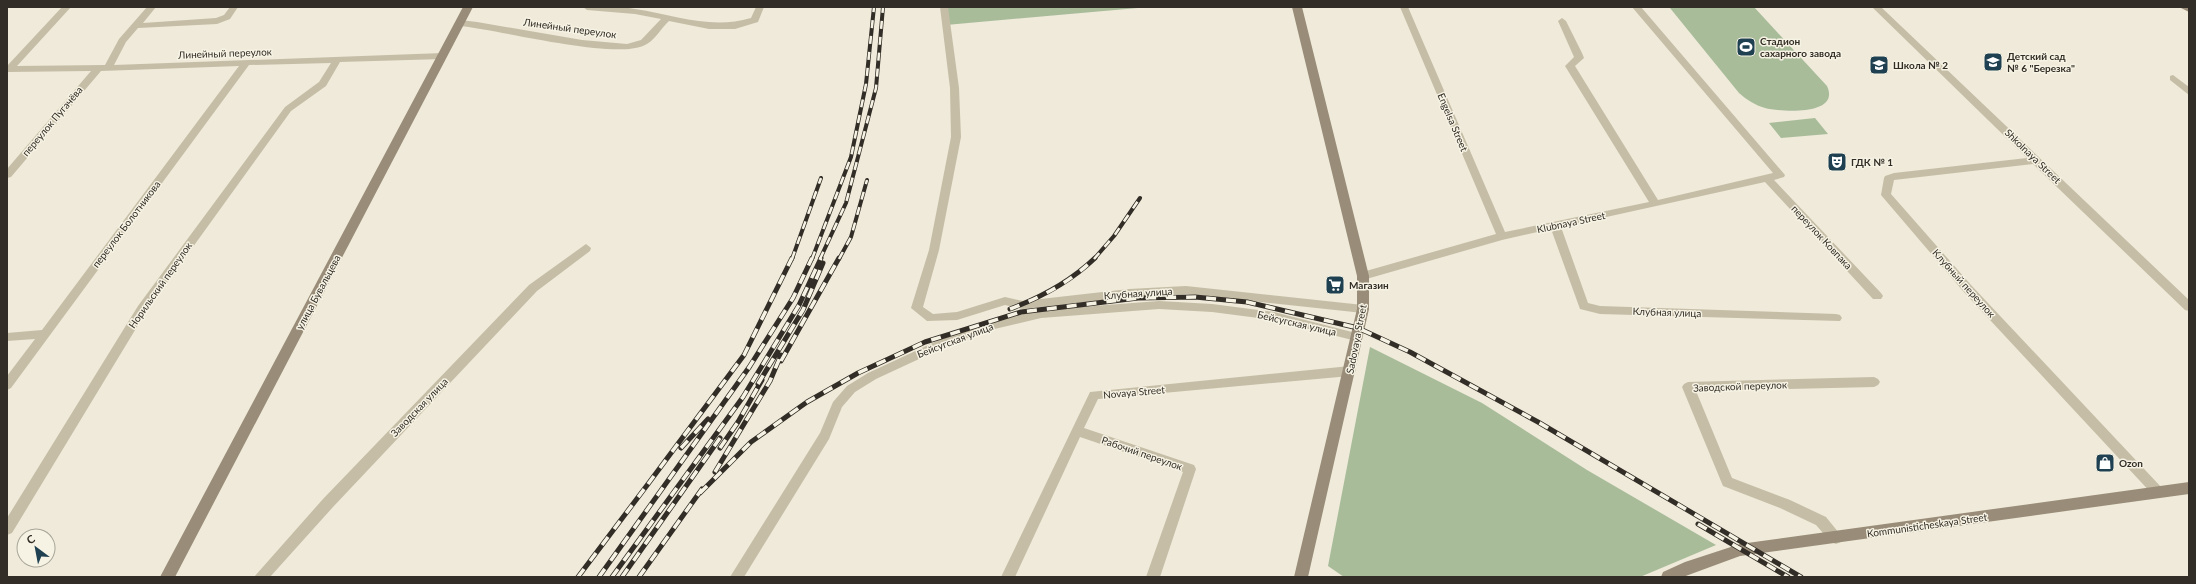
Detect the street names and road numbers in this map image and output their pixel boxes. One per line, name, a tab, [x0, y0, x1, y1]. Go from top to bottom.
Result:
street label: Линейный переулок	[522, 15, 618, 41]
street label: Линейный переулок	[177, 45, 273, 61]
street label: переулок Пугачёва	[19, 84, 85, 158]
street label: Engelsa Street	[1435, 91, 1471, 153]
street label: Shkolnaya Street	[2003, 126, 2064, 186]
street label: переулок Болотникова	[89, 178, 163, 270]
street label: переулок Ковпака	[1789, 202, 1855, 272]
street label: Klubnaya Street	[1536, 209, 1607, 235]
street label: Норильский переулок	[126, 239, 195, 330]
street label: Клубный переулок	[1930, 246, 1998, 320]
street label: улица Бувальцева	[293, 253, 343, 331]
street label: Клубная улица	[1103, 285, 1173, 301]
street label: Sadovaya Street	[1343, 303, 1369, 375]
street label: Клубная улица	[1632, 305, 1702, 319]
street label: Бейсугская улица	[1256, 308, 1338, 338]
street label: Бейсугская улица	[915, 320, 995, 360]
street label: Заводская улица	[388, 375, 450, 439]
street label: Заводской переулок	[1693, 378, 1788, 394]
street label: Novaya Street	[1103, 383, 1166, 401]
street label: Рабочий переулок	[1100, 434, 1185, 473]
street label: Kommunisticheskaya Street	[1866, 511, 1988, 539]

